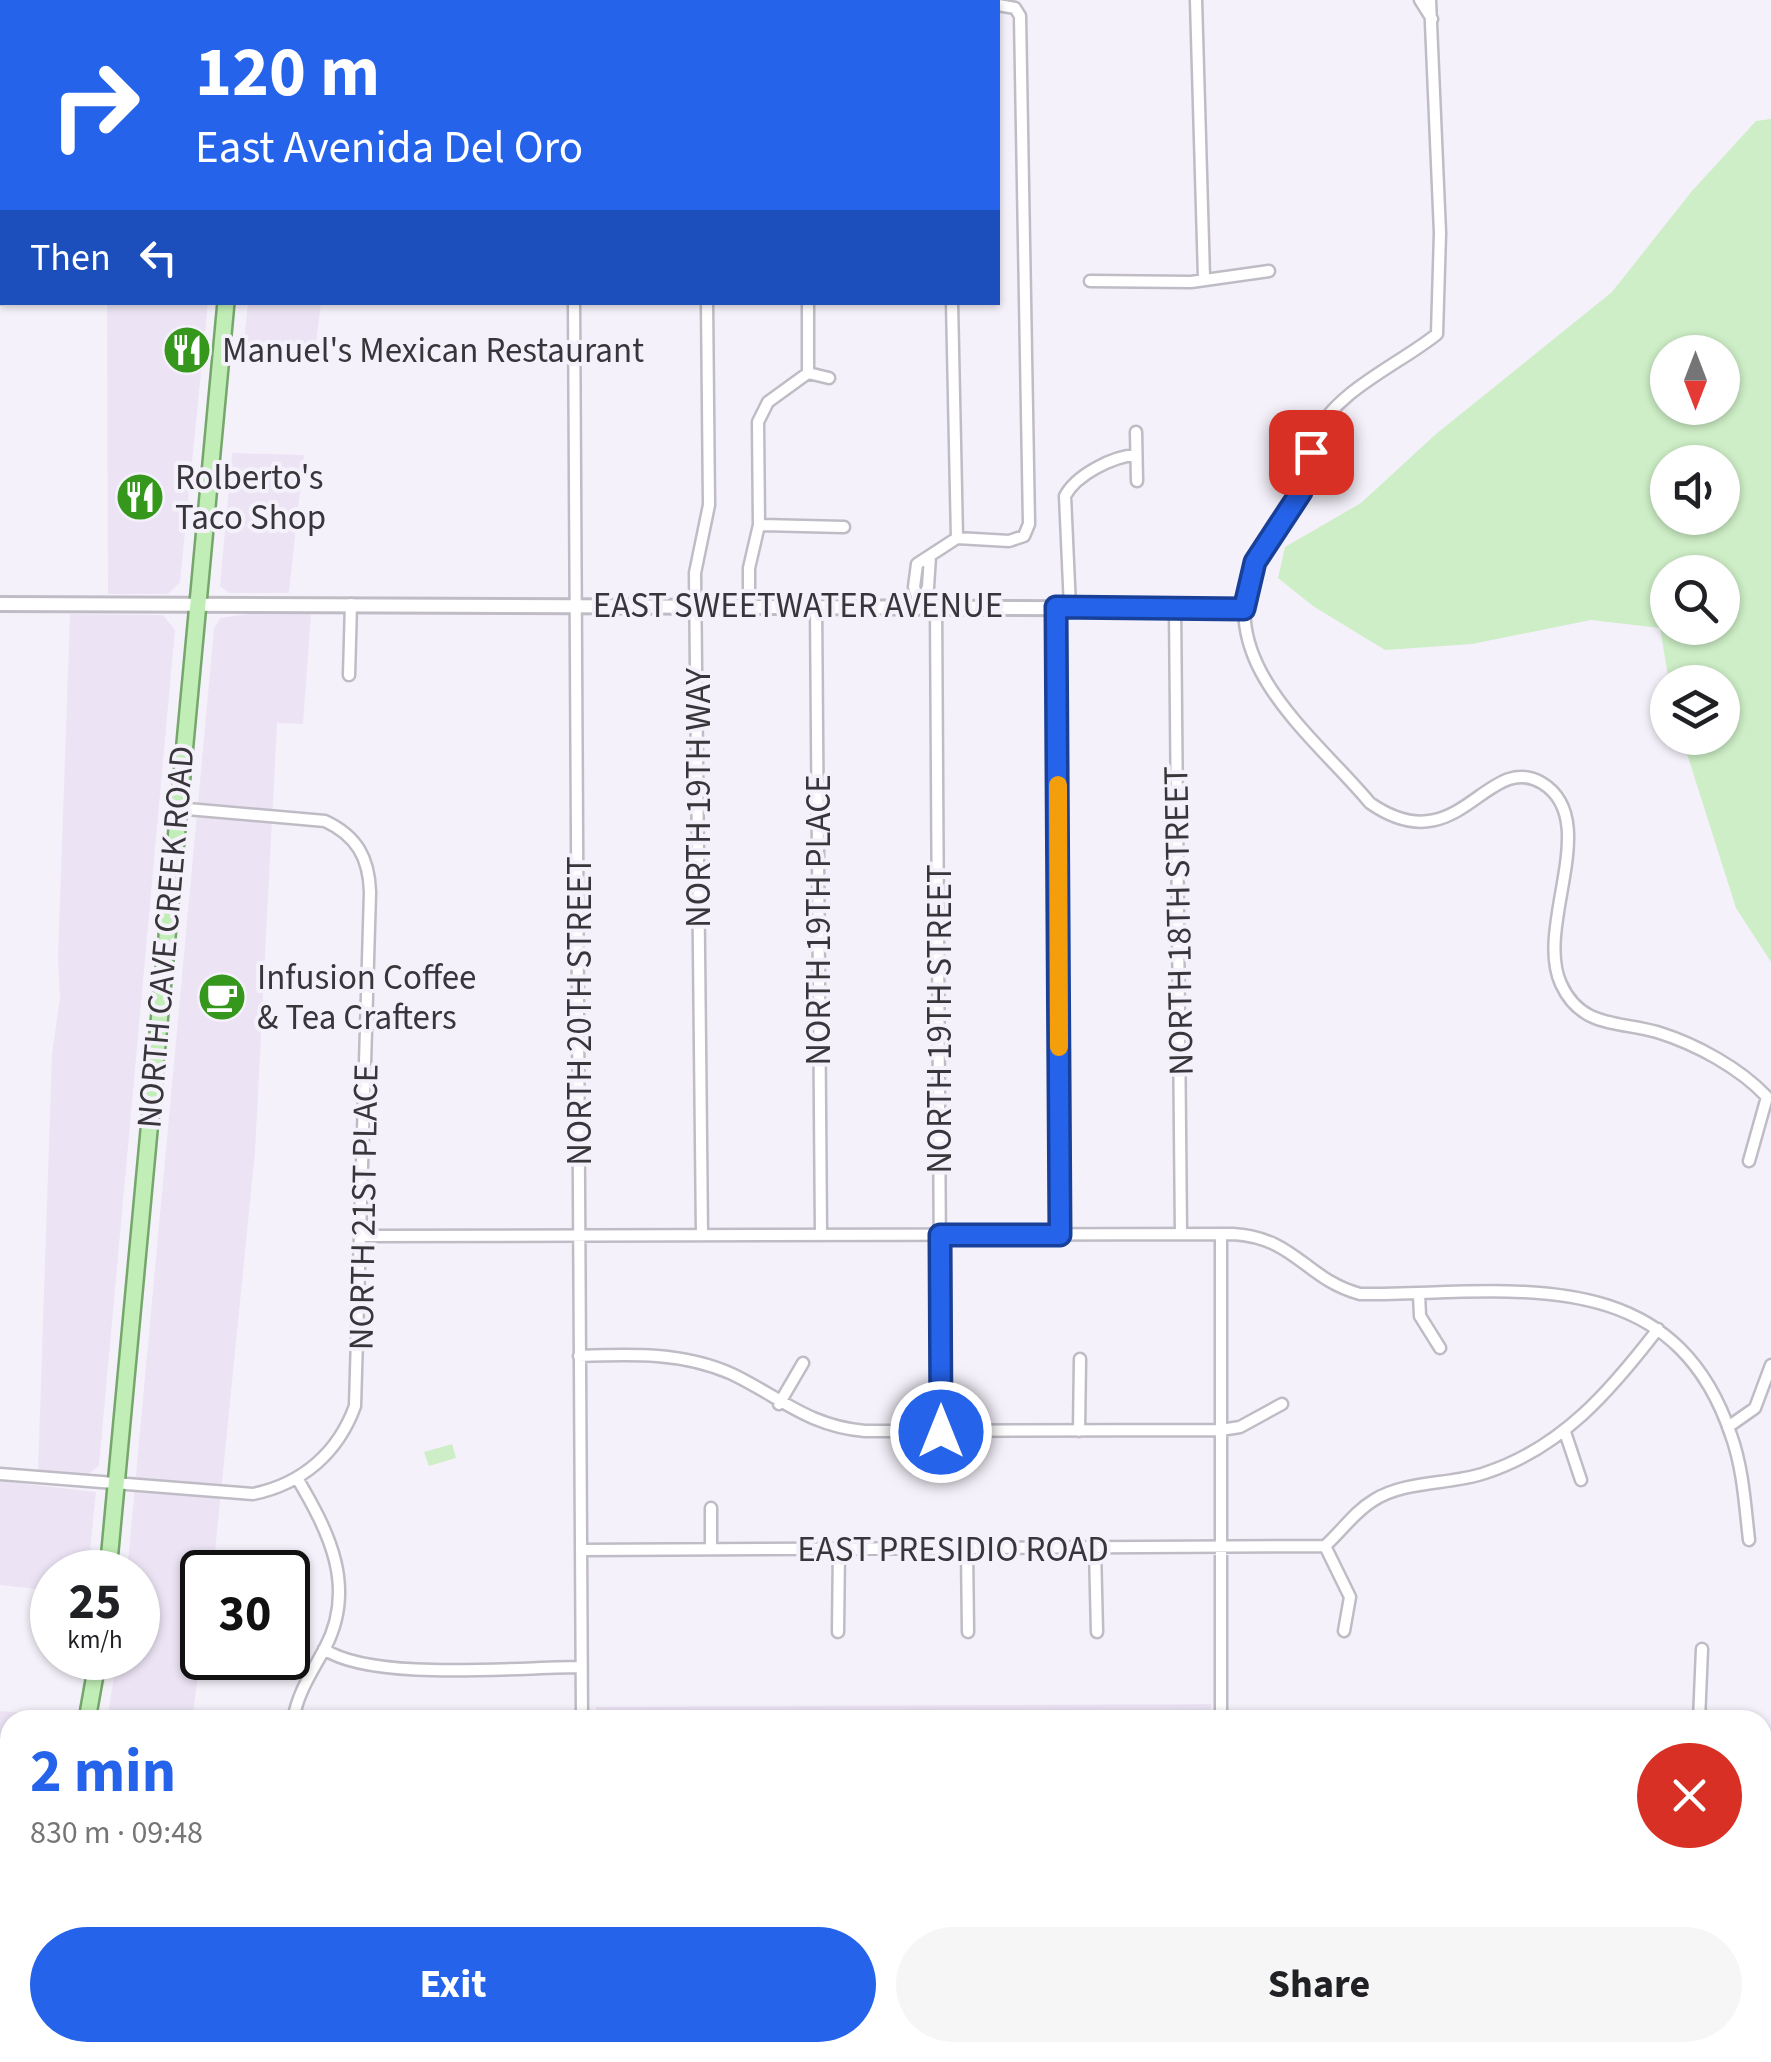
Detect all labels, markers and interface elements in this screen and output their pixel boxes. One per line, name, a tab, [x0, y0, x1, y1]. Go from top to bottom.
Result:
text: 120 m	[195, 23, 380, 123]
icon: right	[30, 40, 160, 170]
text: East Avenida Del Oro	[195, 116, 583, 180]
icon: left	[131, 230, 186, 285]
text: Then	[30, 231, 111, 285]
restaurant icon: Manuel's Mexican Restaurant	[161, 324, 213, 376]
place label: Manuel's Mexican Restaurant	[222, 326, 644, 376]
north arrow	[1650, 335, 1740, 425]
map controls	[1650, 335, 1740, 755]
pin	[1269, 410, 1354, 495]
icon: arrive	[1284, 425, 1339, 480]
button: sound	[1650, 445, 1740, 535]
place label: Rolberto's Taco Shop	[175, 453, 326, 543]
restaurant icon: Rolberto's Taco Shop	[114, 471, 166, 523]
button: search	[1650, 555, 1740, 645]
street label: EAST SWEETWATER AVENUE	[593, 581, 1003, 631]
button: layers	[1650, 665, 1740, 755]
street label: NORTH 19TH WAY	[674, 668, 724, 928]
street label: NORTH CAVE CREEK ROAD	[124, 744, 208, 1130]
street label: NORTH 18TH STREET	[1151, 766, 1207, 1076]
street label: NORTH 19TH PLACE	[794, 774, 844, 1066]
street label: NORTH 20TH STREET	[555, 856, 605, 1166]
street label: NORTH 19TH STREET	[915, 864, 965, 1174]
place label: Infusion Coffee & Tea Crafters	[257, 953, 476, 1043]
cafe icon: Infusion Coffee & Tea Crafters	[196, 971, 248, 1023]
street label: NORTH 21ST PLACE	[337, 1063, 391, 1351]
position arrow	[889, 1380, 993, 1484]
street label: EAST PRESIDIO ROAD	[797, 1525, 1109, 1575]
speed limit sign: 30	[180, 1550, 310, 1680]
text: 25	[69, 1567, 121, 1638]
text: km/h	[67, 1622, 123, 1658]
text: 2 min	[30, 1730, 176, 1815]
button: close	[1637, 1743, 1742, 1848]
text: 830 m · 09:48	[30, 1810, 203, 1856]
button: Exit	[30, 1927, 876, 2042]
button: Share	[896, 1927, 1742, 2042]

